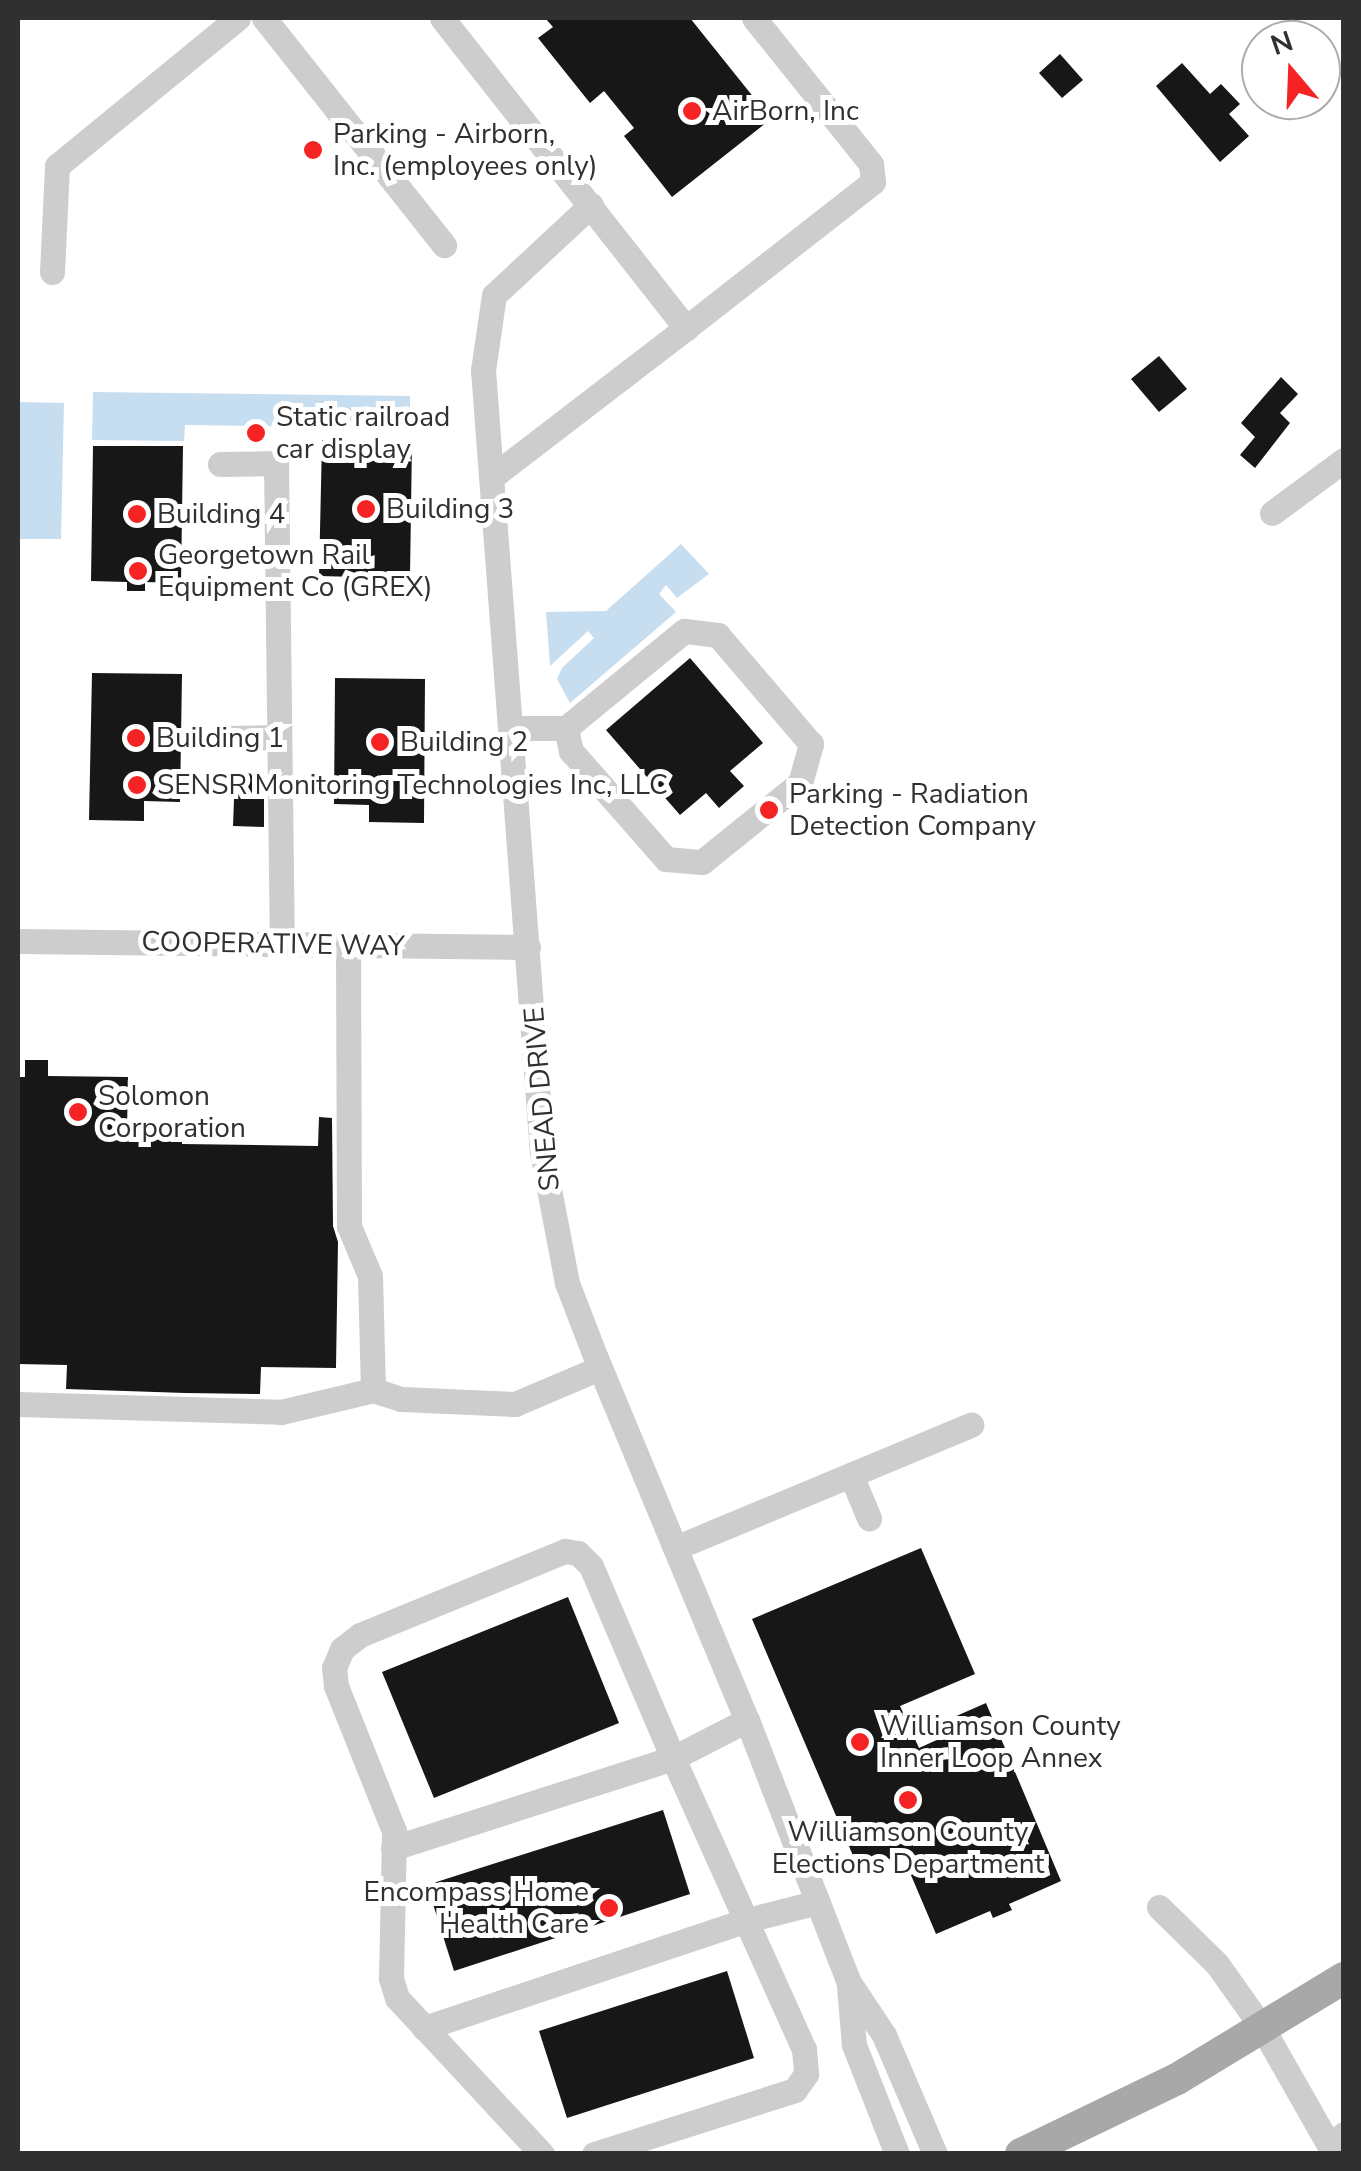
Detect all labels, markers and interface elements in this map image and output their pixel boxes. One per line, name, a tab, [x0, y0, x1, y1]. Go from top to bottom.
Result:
north arrow	[1241, 20, 1341, 120]
text: N	[1266, 22, 1298, 65]
place label: AirBorn, Inc	[712, 94, 859, 128]
marker: AirBorn, Inc	[681, 100, 703, 122]
place label: Parking - Airborn, Inc. (employees only)	[333, 117, 598, 183]
marker: Parking - Airborn, Inc. (employees only)	[302, 139, 324, 161]
place label: Static railroad car display	[276, 400, 450, 466]
marker: Static railroad car display	[245, 422, 267, 444]
place label: Building 3	[386, 492, 514, 526]
place label: Building 4	[157, 497, 285, 531]
marker: Building 3	[355, 498, 377, 520]
marker: Building 4	[126, 503, 148, 525]
place label: Georgetown Rail Equipment Co (GREX)	[158, 538, 433, 604]
marker: Georgetown Rail Equipment Co (GREX)	[127, 560, 149, 582]
place label: Building 1	[156, 721, 284, 755]
place label: Building 2	[400, 725, 528, 759]
marker: Building 1	[125, 727, 147, 749]
marker: Building 2	[369, 731, 391, 753]
place label: SENSR Monitoring Technologies Inc, LLC	[157, 768, 668, 802]
marker: SENSR Monitoring Technologies Inc, LLC	[126, 774, 148, 796]
place label: Parking - Radiation Detection Company	[789, 777, 1036, 843]
marker: Parking - Radiation Detection Company	[758, 799, 780, 821]
street label: COOPERATIVE WAY	[141, 925, 405, 963]
street label: SNEAD DRIVE	[517, 1006, 567, 1192]
place label: Solomon Corporation	[98, 1079, 246, 1145]
marker: Solomon Corporation	[67, 1101, 89, 1123]
place label: Williamson County Inner Loop Annex	[880, 1709, 1121, 1775]
marker: Williamson County Inner Loop Annex	[849, 1731, 871, 1753]
marker: Williamson County Elections Department	[897, 1789, 919, 1811]
place label: Williamson County Elections Department	[772, 1815, 1044, 1881]
place label: Encompass Home Health Care	[364, 1875, 589, 1941]
marker: Encompass Home Health Care	[598, 1897, 620, 1919]

